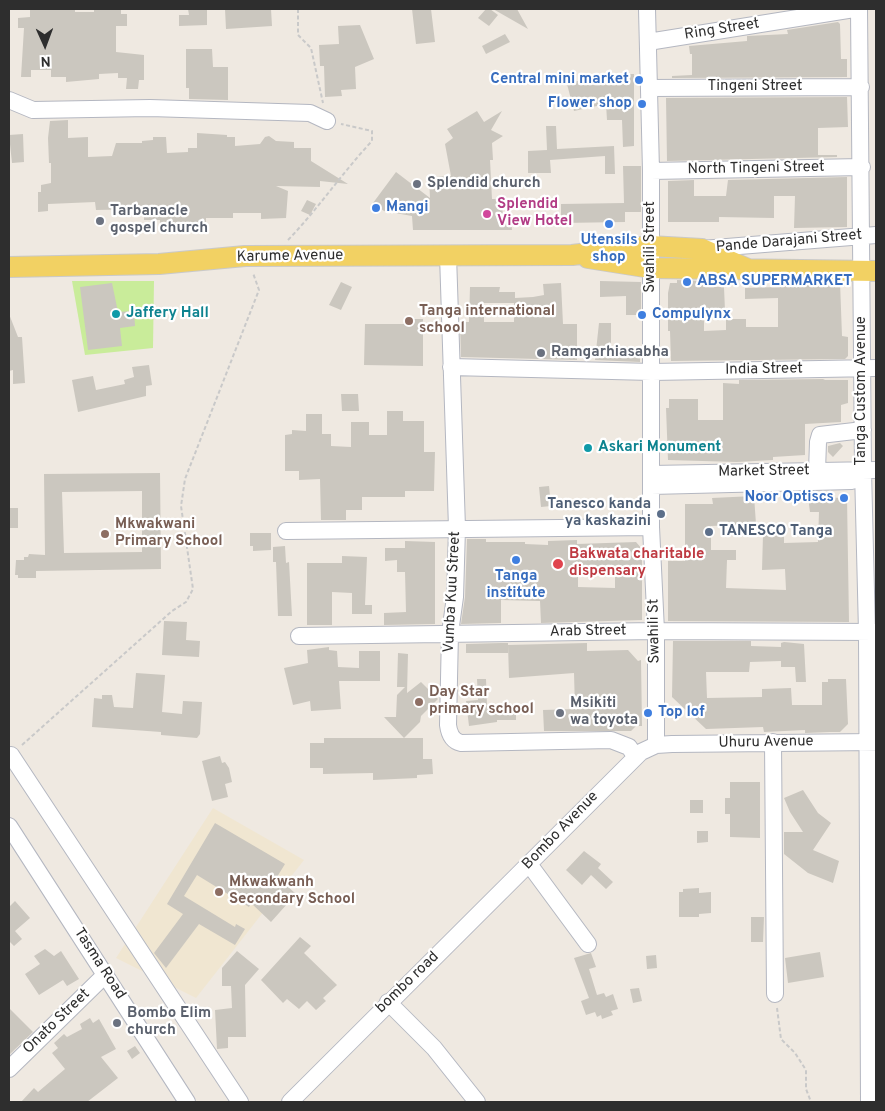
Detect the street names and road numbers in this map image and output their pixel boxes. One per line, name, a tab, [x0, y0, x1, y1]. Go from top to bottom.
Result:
street label: Ring Street	[683, 15, 761, 45]
street label: Tingeni Street	[708, 78, 802, 96]
street label: North Tingeni Street	[687, 159, 825, 179]
street label: Swahili Street	[642, 201, 660, 293]
street label: Pande Darajani Street	[715, 227, 863, 257]
street label: Karume Avenue	[237, 247, 343, 267]
street label: Tanga Custom Avenue	[853, 316, 871, 466]
street label: India Street	[725, 360, 803, 380]
street label: Market Street	[718, 462, 810, 482]
street label: Vumba Kuu Street	[441, 531, 465, 653]
street label: Swahili St	[645, 598, 665, 664]
street label: Arab Street	[549, 622, 627, 642]
street label: Uhuru Avenue	[718, 733, 814, 753]
street label: Bombo Avenue	[519, 788, 603, 874]
street label: Tasma Road	[69, 925, 129, 1003]
street label: bombo road	[373, 948, 443, 1018]
street label: Onato Street	[20, 986, 94, 1058]

